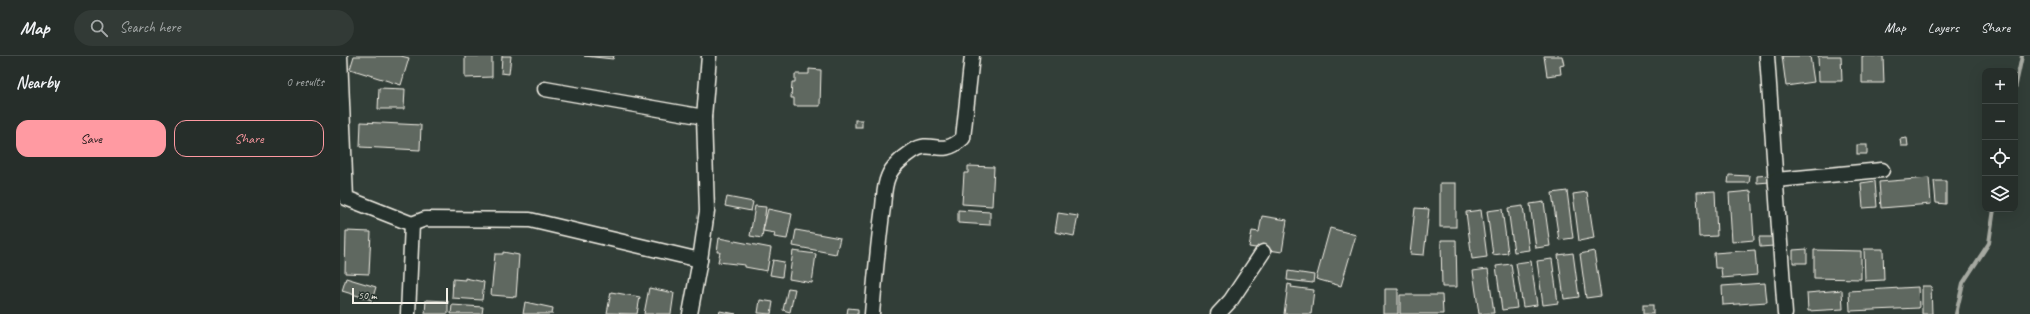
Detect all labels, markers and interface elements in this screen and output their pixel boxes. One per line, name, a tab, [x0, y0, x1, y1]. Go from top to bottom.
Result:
search box	[74, 10, 354, 46]
text: Map	[20, 16, 50, 40]
icon: search	[88, 17, 110, 39]
text: Search here	[120, 18, 181, 37]
text: Map	[1884, 19, 1906, 36]
text: Layers	[1928, 19, 1959, 36]
text: Share	[1981, 19, 2010, 36]
map controls	[1982, 68, 2018, 212]
button: +	[1982, 68, 2018, 104]
text: Nearby	[16, 72, 59, 93]
text: 0 results	[286, 74, 324, 90]
button: −	[1982, 104, 2018, 140]
button: Save	[16, 120, 166, 157]
button: Share	[174, 120, 324, 157]
button: locate	[1982, 140, 2018, 176]
button: layers	[1982, 176, 2018, 212]
scale bar	[352, 286, 448, 305]
text: 50 m	[358, 288, 377, 302]

